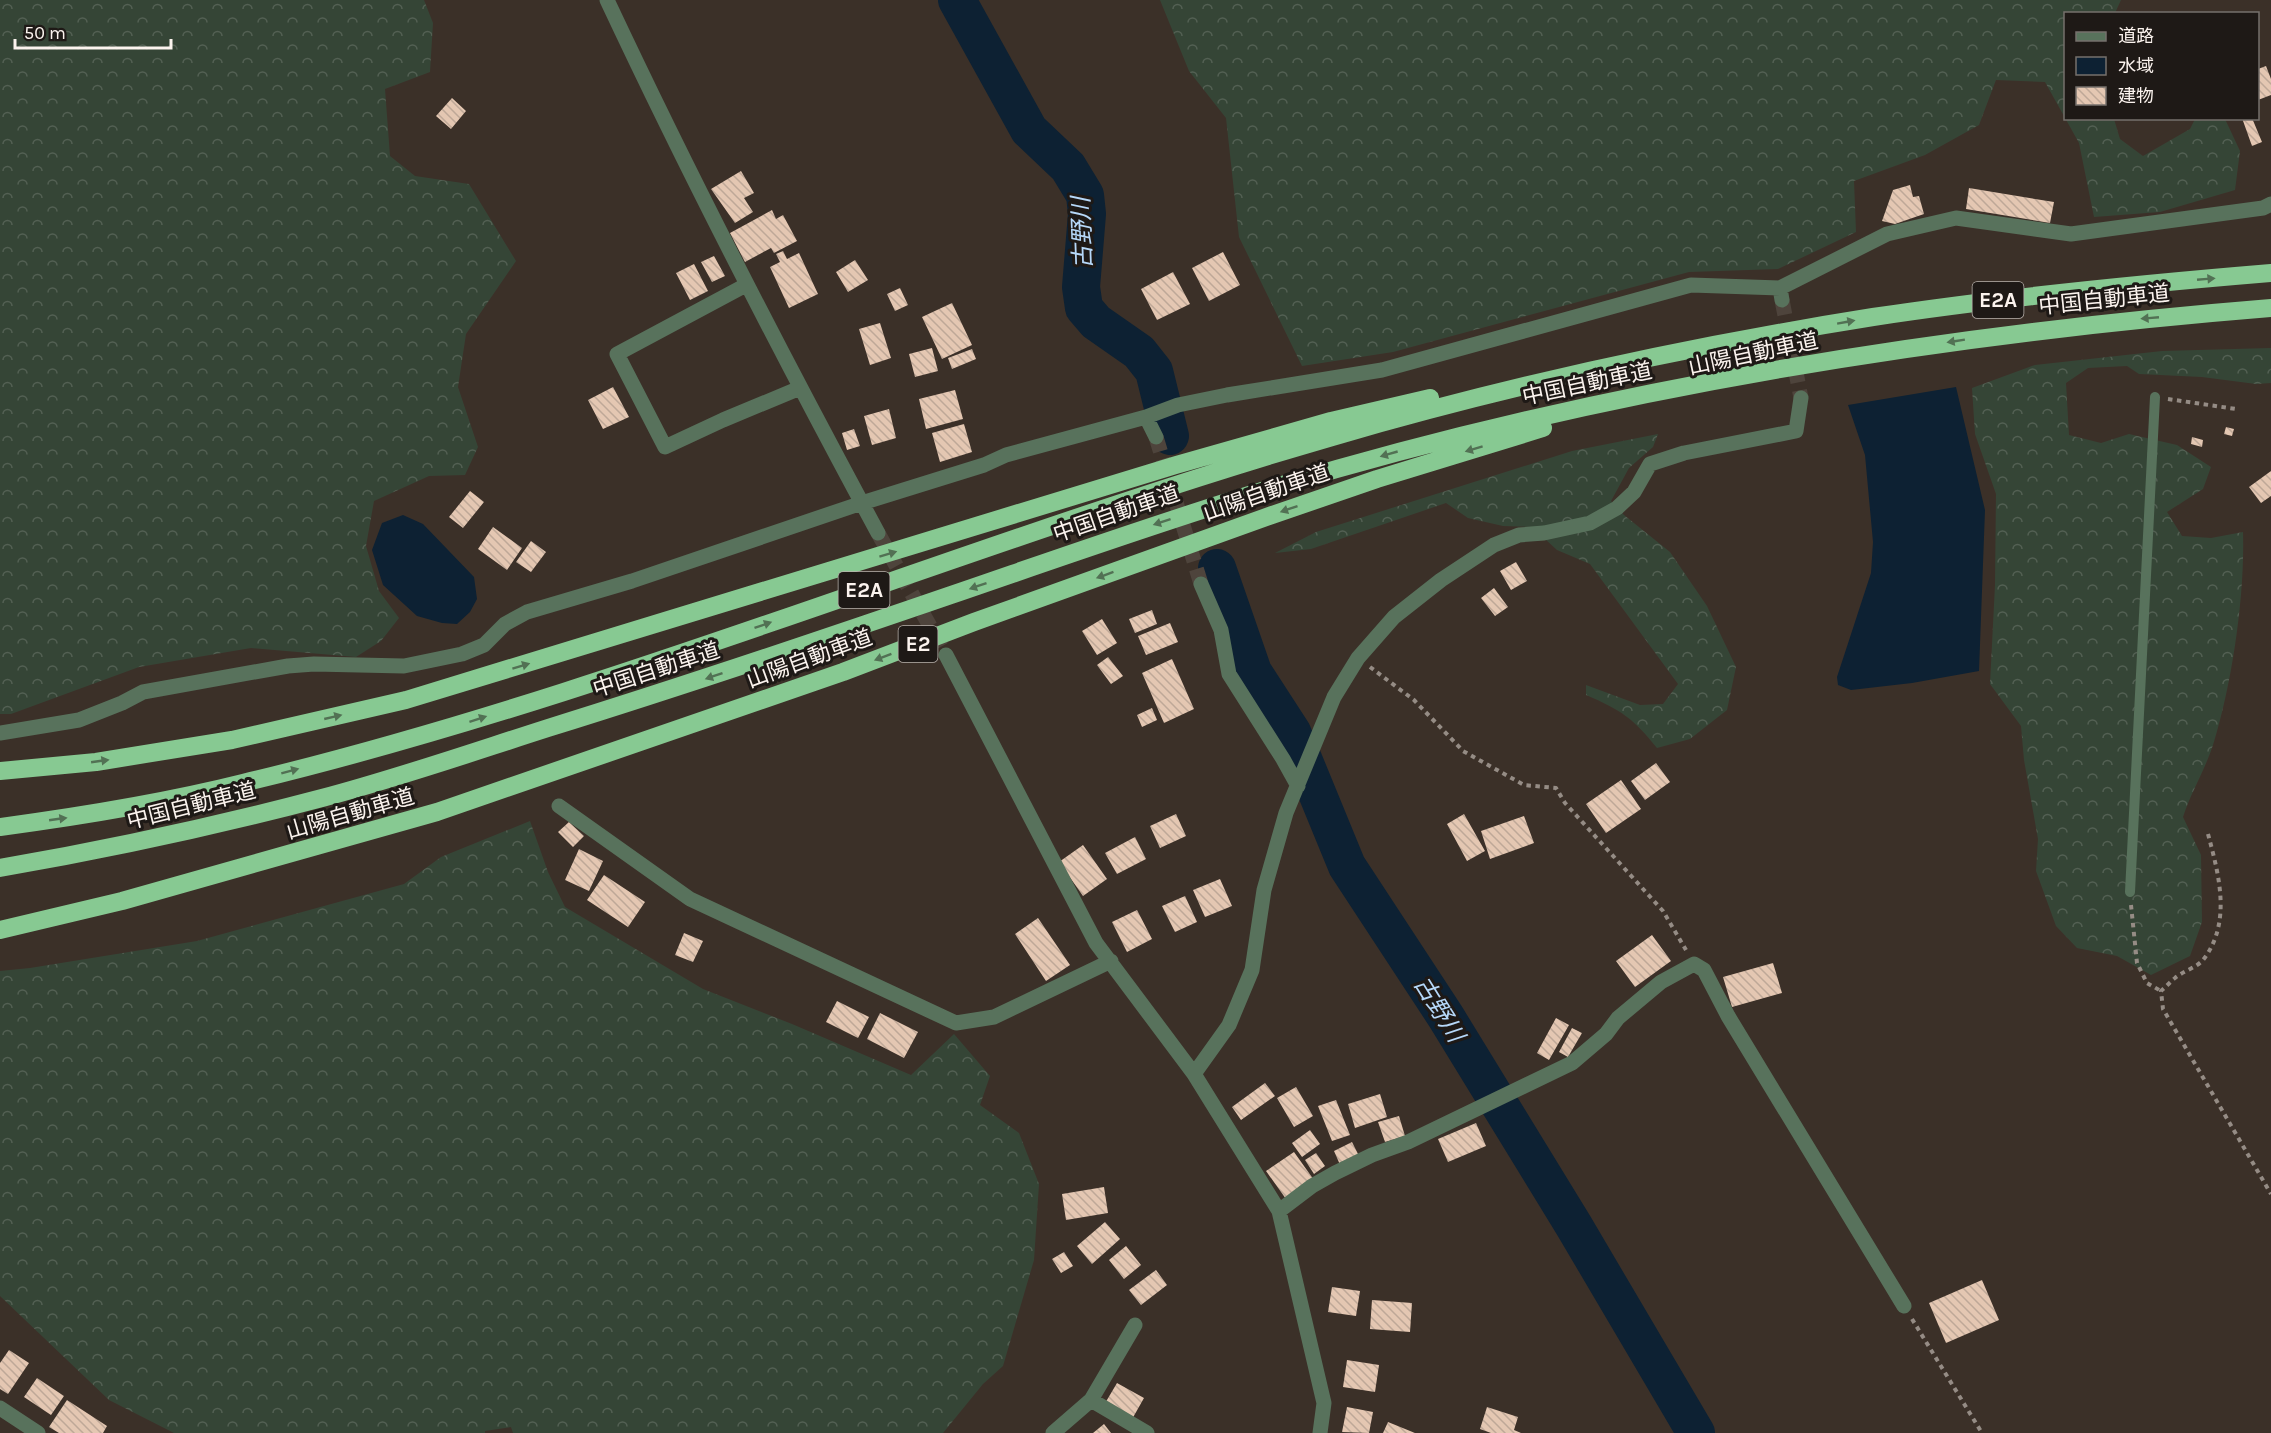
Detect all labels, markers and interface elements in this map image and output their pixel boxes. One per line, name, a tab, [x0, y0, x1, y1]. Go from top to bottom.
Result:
scale bar	[15, 12, 171, 50]
legend	[2064, 12, 2259, 120]
text: 50 m	[24, 22, 66, 44]
text: 道路	[2118, 25, 2154, 47]
text: 水域	[2118, 55, 2154, 77]
text: 建物	[2118, 85, 2154, 107]
water label: 古野川	[1067, 194, 1097, 269]
one-way arrow	[2197, 274, 2216, 283]
street label: 中国自動車道	[2037, 280, 2171, 320]
road number: E2A	[1972, 282, 2024, 318]
one-way arrow	[2140, 313, 2159, 322]
one-way arrow	[1837, 317, 1856, 326]
street label: 山陽自動車道	[1686, 328, 1820, 380]
one-way arrow	[1947, 337, 1966, 346]
street label: 中国自動車道	[1520, 358, 1654, 410]
one-way arrow	[1465, 444, 1483, 454]
one-way arrow	[1380, 450, 1399, 460]
street label: 山陽自動車道	[1200, 459, 1333, 527]
street label: 中国自動車道	[1050, 480, 1183, 548]
one-way arrow	[1280, 505, 1298, 515]
one-way arrow	[1153, 518, 1171, 527]
one-way arrow	[879, 549, 897, 558]
one-way arrow	[1096, 571, 1114, 581]
road number: E2A	[838, 572, 890, 608]
one-way arrow	[969, 581, 987, 591]
one-way arrow	[754, 620, 772, 630]
street label: 山陽自動車道	[743, 624, 876, 694]
road number: E2	[898, 626, 938, 662]
street label: 中国自動車道	[590, 637, 723, 703]
one-way arrow	[874, 653, 892, 662]
one-way arrow	[512, 661, 530, 670]
one-way arrow	[705, 671, 723, 681]
one-way arrow	[323, 712, 342, 721]
one-way arrow	[469, 714, 487, 723]
one-way arrow	[91, 756, 110, 765]
one-way arrow	[281, 766, 299, 776]
street label: 中国自動車道	[124, 777, 258, 835]
street label: 山陽自動車道	[283, 783, 417, 845]
one-way arrow	[49, 815, 68, 824]
water label: 古野川	[1408, 971, 1472, 1049]

